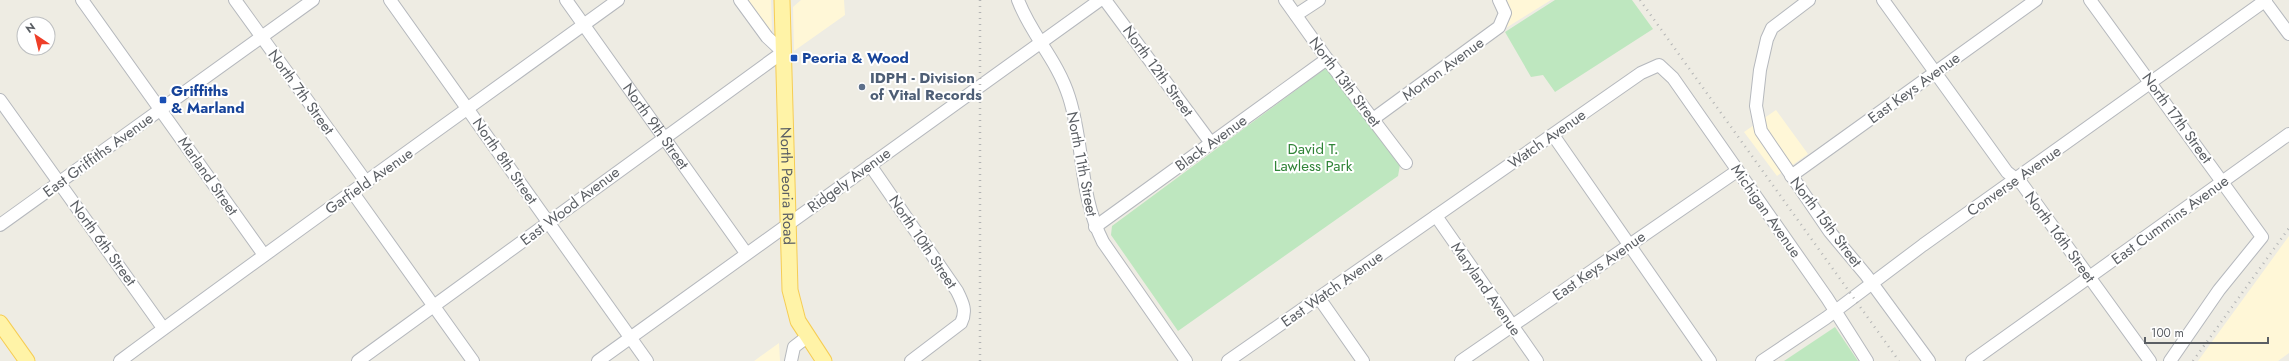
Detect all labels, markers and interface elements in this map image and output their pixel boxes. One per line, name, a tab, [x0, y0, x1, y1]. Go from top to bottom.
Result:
north arrow	[16, 16, 56, 56]
text: N	[22, 19, 38, 37]
street label: North 12th Street	[1117, 21, 1199, 121]
street label: North 13th Street	[1304, 32, 1386, 132]
street label: Morton Avenue	[1398, 32, 1489, 106]
street label: North 7th Street	[263, 45, 340, 139]
place label: Peoria & Wood	[802, 47, 909, 69]
street label: East Keys Avenue	[1863, 47, 1965, 129]
marker: Peoria & Wood	[789, 53, 799, 63]
place label: IDPH - Division of Vital Records	[870, 67, 982, 106]
street label: North 17th Street	[2137, 68, 2218, 168]
street label: North 9th Street	[617, 79, 694, 174]
place label: Griffiths & Marland	[171, 80, 244, 119]
marker: IDPH - Division of Vital Records	[857, 82, 867, 92]
marker: Griffiths & Marland	[158, 95, 168, 105]
street label: Watch Avenue	[1504, 104, 1591, 174]
street label: East Griffiths Avenue	[38, 107, 158, 203]
street label: Black Avenue	[1171, 109, 1252, 177]
street label: North 11th Street	[1061, 110, 1103, 219]
street label: North 8th Street	[467, 113, 543, 209]
street label: North Peoria Road	[775, 127, 800, 245]
street label: Marland Street	[173, 132, 244, 220]
park label: David T. Lawless Park	[1274, 138, 1353, 177]
street label: Converse Avenue	[1962, 140, 2066, 222]
street label: Garfield Avenue	[320, 142, 418, 220]
street label: Ridgely Avenue	[803, 142, 895, 218]
street label: Michigan Avenue	[1725, 160, 1807, 263]
street label: East Wood Avenue	[516, 161, 625, 251]
street label: East Cummins Avenue	[2107, 170, 2233, 270]
street label: North 15th Street	[1785, 172, 1867, 272]
street label: North 16th Street	[2019, 187, 2101, 288]
street label: North 10th Street	[884, 191, 963, 293]
street label: North 6th Street	[64, 196, 142, 291]
street label: East Keys Avenue	[1548, 226, 1650, 306]
street label: Maryland Avenue	[1445, 238, 1527, 341]
street label: East Watch Avenue	[1277, 245, 1388, 332]
scale bar	[2145, 319, 2268, 345]
text: 100 m	[2151, 324, 2184, 342]

